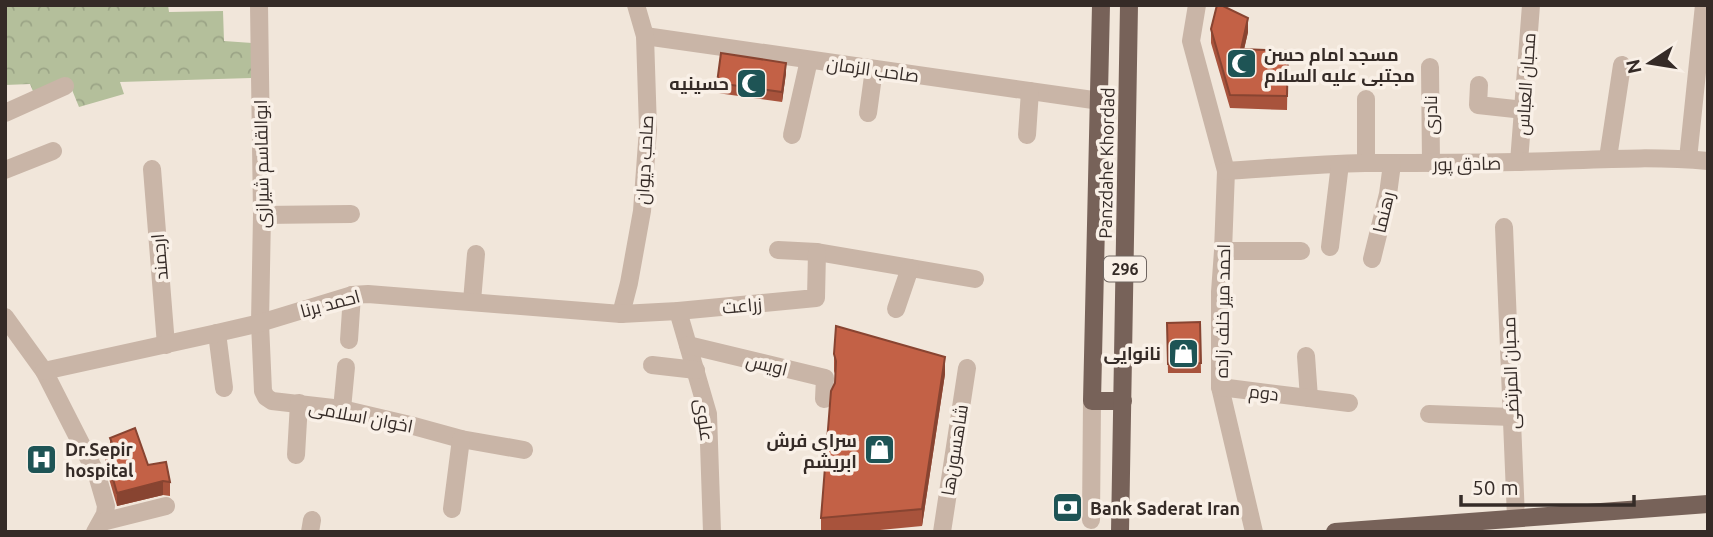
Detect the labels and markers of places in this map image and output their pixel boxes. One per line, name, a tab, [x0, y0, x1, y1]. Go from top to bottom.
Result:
place label: مسجد امام حسن مجتبی علیه السلام	[1264, 44, 1415, 88]
mosque icon: مسجد امام حسن مجتبی علیه السلام	[1224, 47, 1258, 81]
mosque icon: حسینیه	[735, 66, 769, 100]
place label: حسینیه	[669, 73, 729, 94]
shop icon: نانوایی	[1167, 336, 1201, 370]
place label: نانوایی	[1104, 343, 1161, 365]
place label: سرای فرش ابریشم	[766, 430, 857, 474]
shop icon: سرای فرش ابریشم	[863, 433, 897, 467]
place label: Dr.Sepir hospital	[65, 439, 134, 480]
hospital icon: Dr.Sepir hospital	[25, 442, 59, 476]
bank icon: Bank Saderat Iran	[1050, 491, 1084, 525]
place label: Bank Saderat Iran	[1090, 498, 1240, 518]

